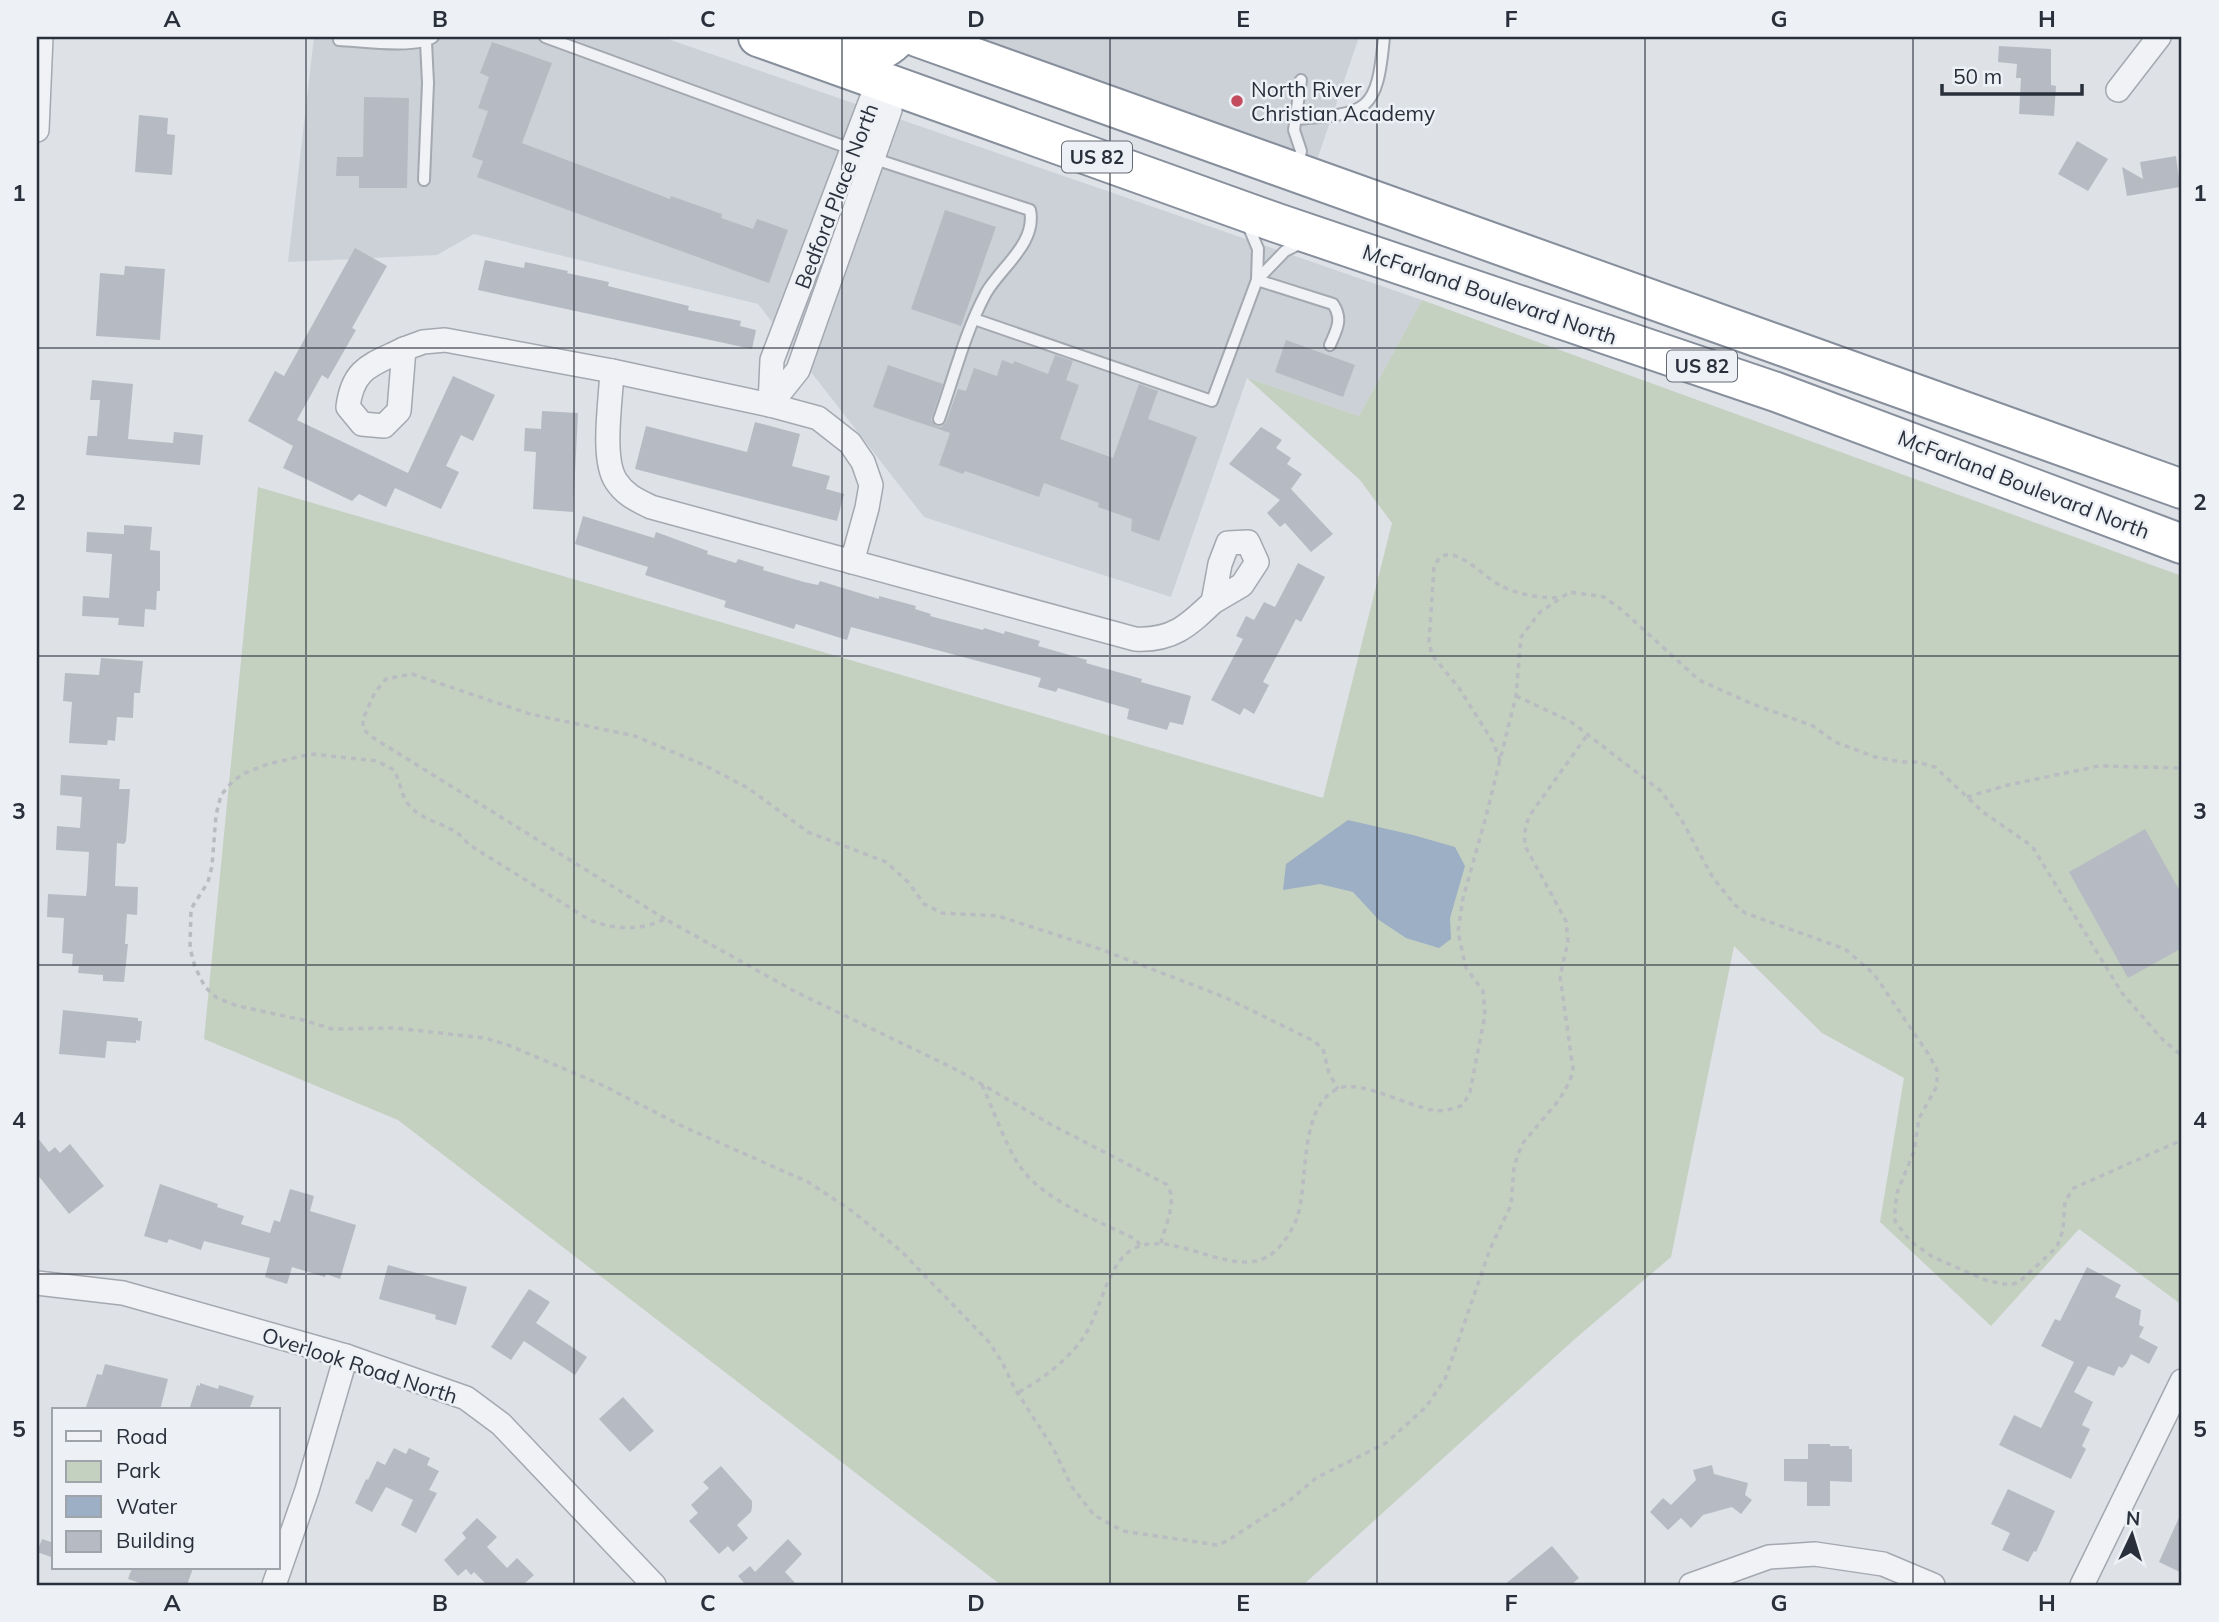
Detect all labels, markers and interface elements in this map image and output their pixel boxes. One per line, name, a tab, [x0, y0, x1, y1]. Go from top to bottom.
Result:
text: A	[163, 4, 181, 33]
text: B	[432, 4, 448, 33]
text: C	[700, 4, 716, 33]
text: D	[967, 4, 985, 33]
text: E	[1236, 4, 1250, 33]
text: F	[1504, 4, 1518, 33]
text: G	[1770, 4, 1788, 33]
text: H	[2038, 4, 2056, 33]
scale bar	[1942, 52, 2082, 96]
text: 50 m	[1953, 63, 2002, 89]
place label: North River Christian Academy	[1251, 76, 1435, 126]
marker: North River Christian Academy	[1229, 93, 1245, 109]
street label: Bedford Place North	[789, 100, 883, 292]
road number: US 82	[1062, 141, 1132, 172]
text: 1	[12, 178, 26, 207]
text: 1	[2193, 178, 2207, 207]
street label: McFarland Boulevard North	[1359, 238, 1621, 350]
road number: US 82	[1667, 350, 1737, 382]
street label: McFarland Boulevard North	[1895, 424, 2153, 544]
text: 2	[12, 487, 26, 516]
text: 2	[2193, 487, 2207, 516]
text: 3	[12, 796, 26, 825]
text: 3	[2193, 796, 2207, 825]
text: 4	[12, 1105, 26, 1134]
text: 4	[2193, 1105, 2207, 1134]
street label: Overlook Road North	[259, 1321, 461, 1409]
legend	[52, 1408, 280, 1570]
text: 5	[12, 1414, 26, 1443]
text: 5	[2193, 1414, 2207, 1443]
text: Road	[116, 1423, 167, 1449]
text: Park	[116, 1457, 160, 1483]
text: Water	[116, 1493, 177, 1519]
north arrow	[2096, 1500, 2166, 1570]
text: N	[2125, 1506, 2141, 1531]
text: Building	[116, 1527, 195, 1553]
text: A	[163, 1588, 181, 1617]
text: B	[432, 1588, 448, 1617]
text: C	[700, 1588, 716, 1617]
text: D	[967, 1588, 985, 1617]
text: E	[1236, 1588, 1250, 1617]
text: F	[1504, 1588, 1518, 1617]
text: G	[1770, 1588, 1788, 1617]
text: H	[2038, 1588, 2056, 1617]

